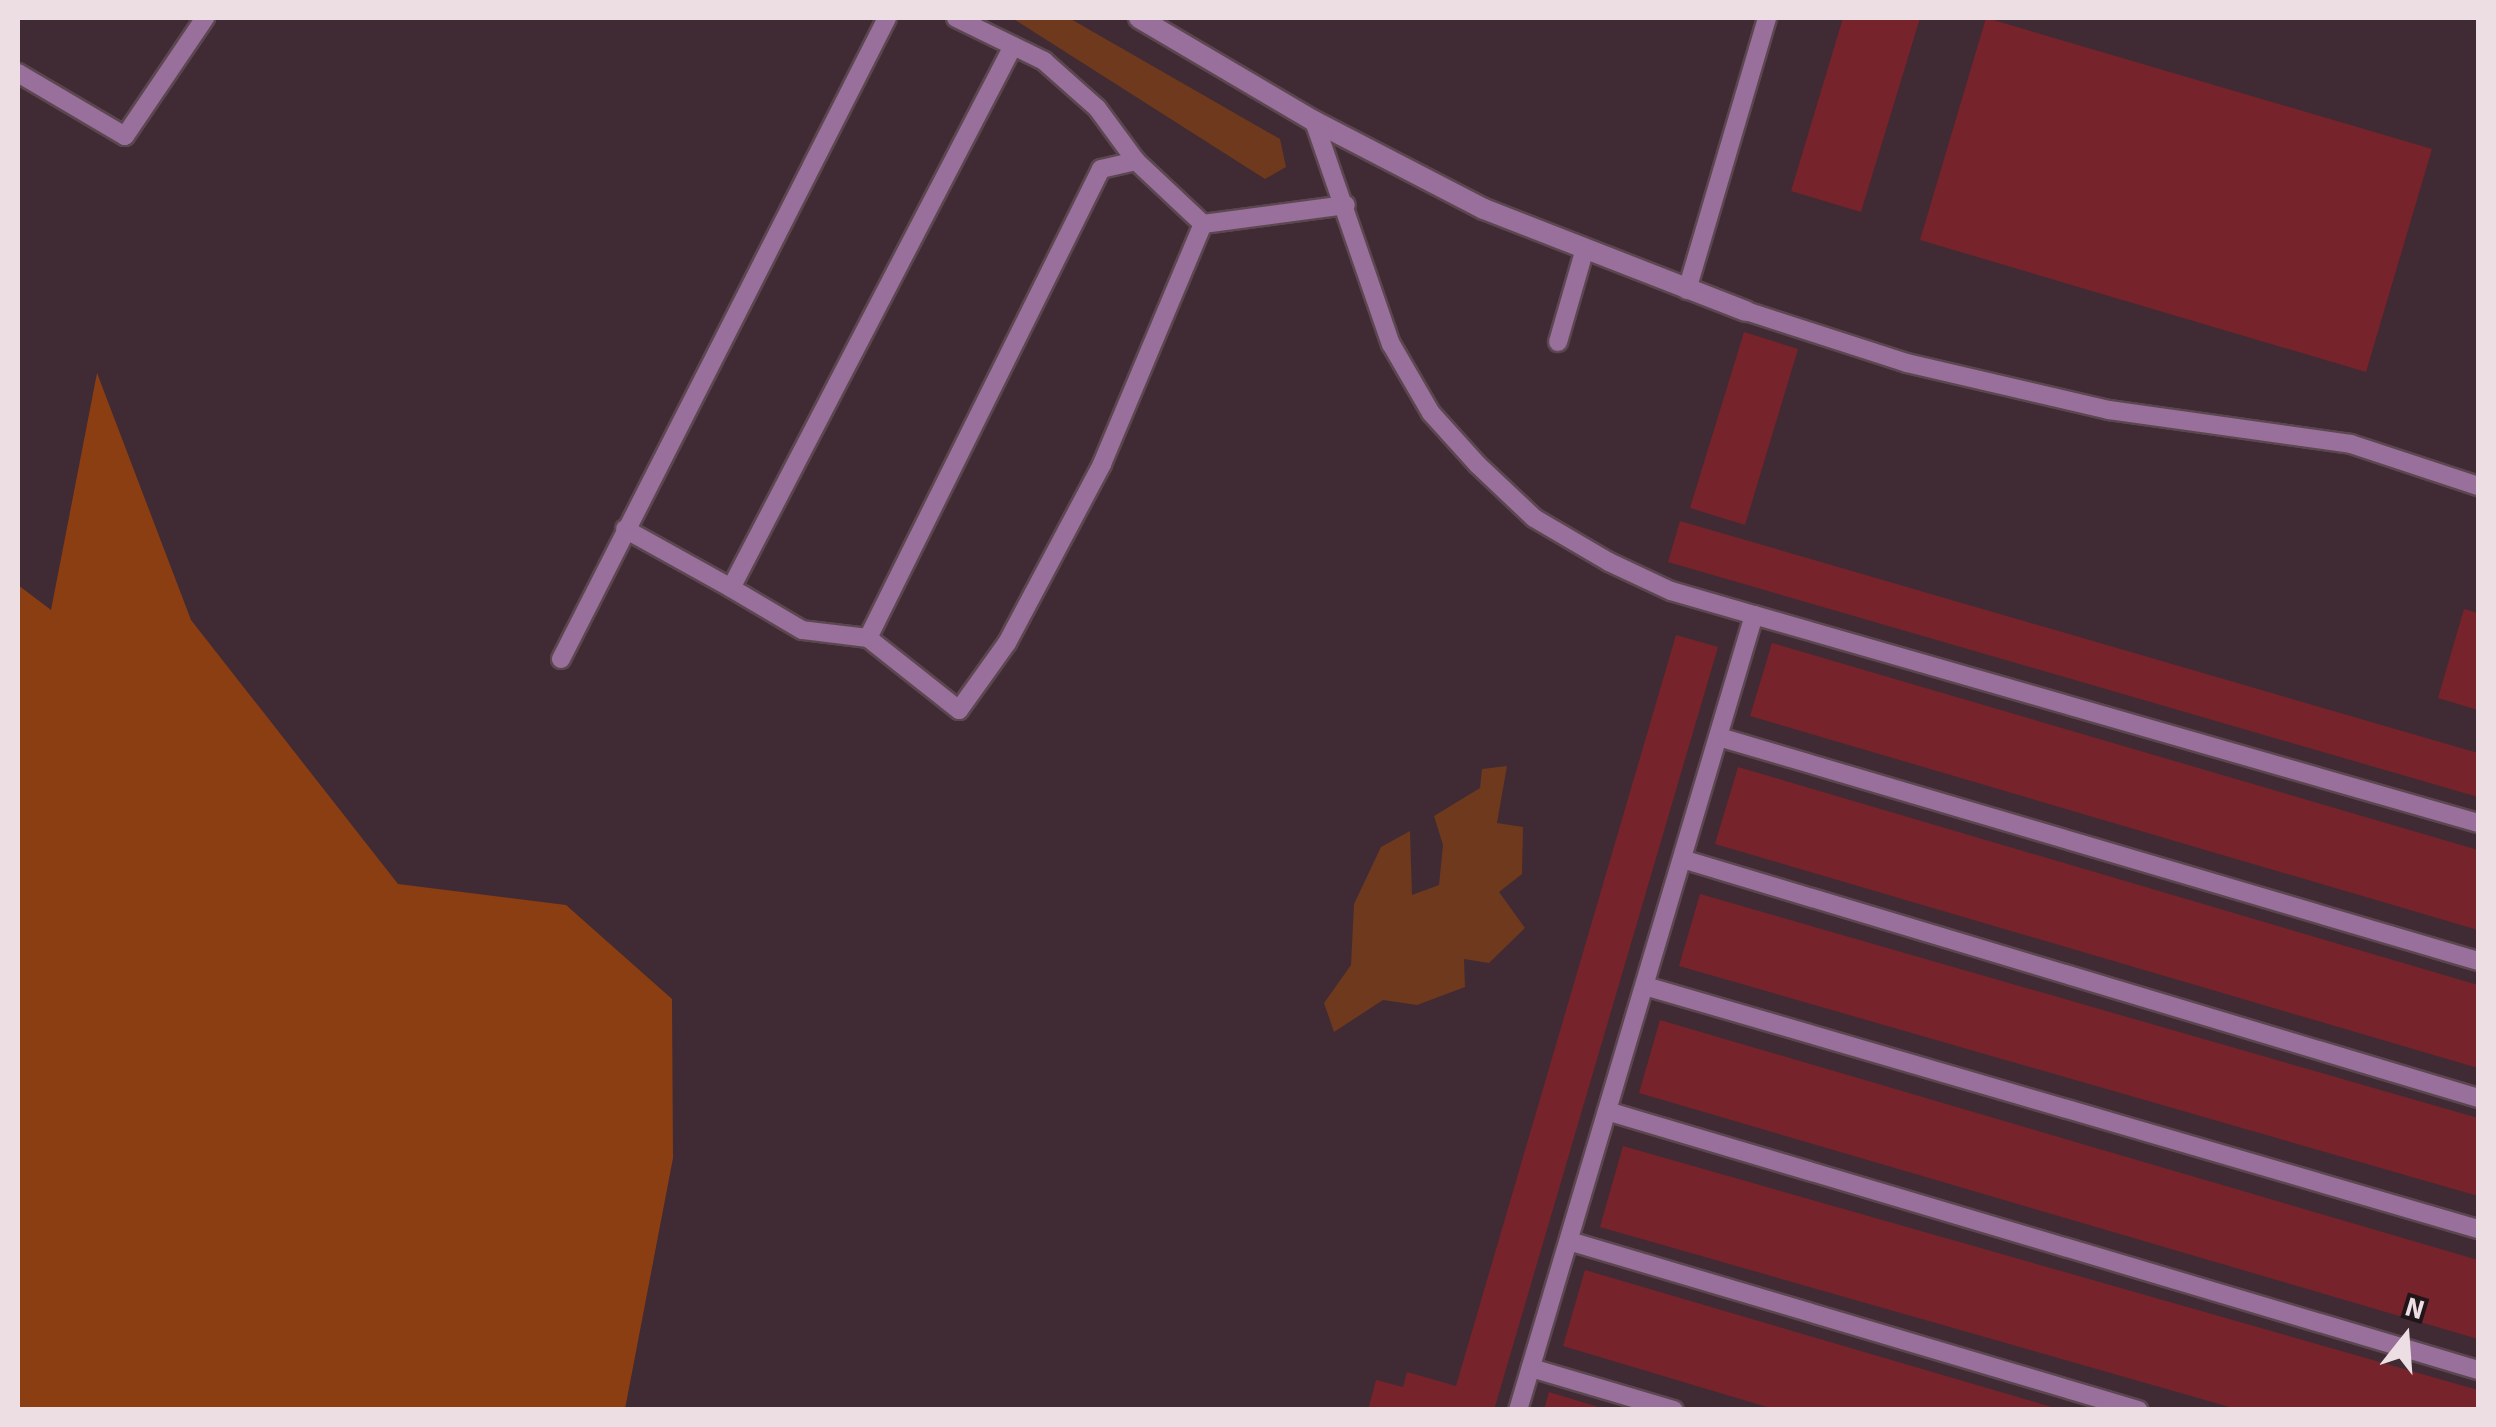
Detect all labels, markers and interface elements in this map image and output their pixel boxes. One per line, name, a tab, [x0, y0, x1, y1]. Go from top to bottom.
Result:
text: N	[2400, 1286, 2430, 1330]
north arrow	[2356, 1287, 2456, 1387]

